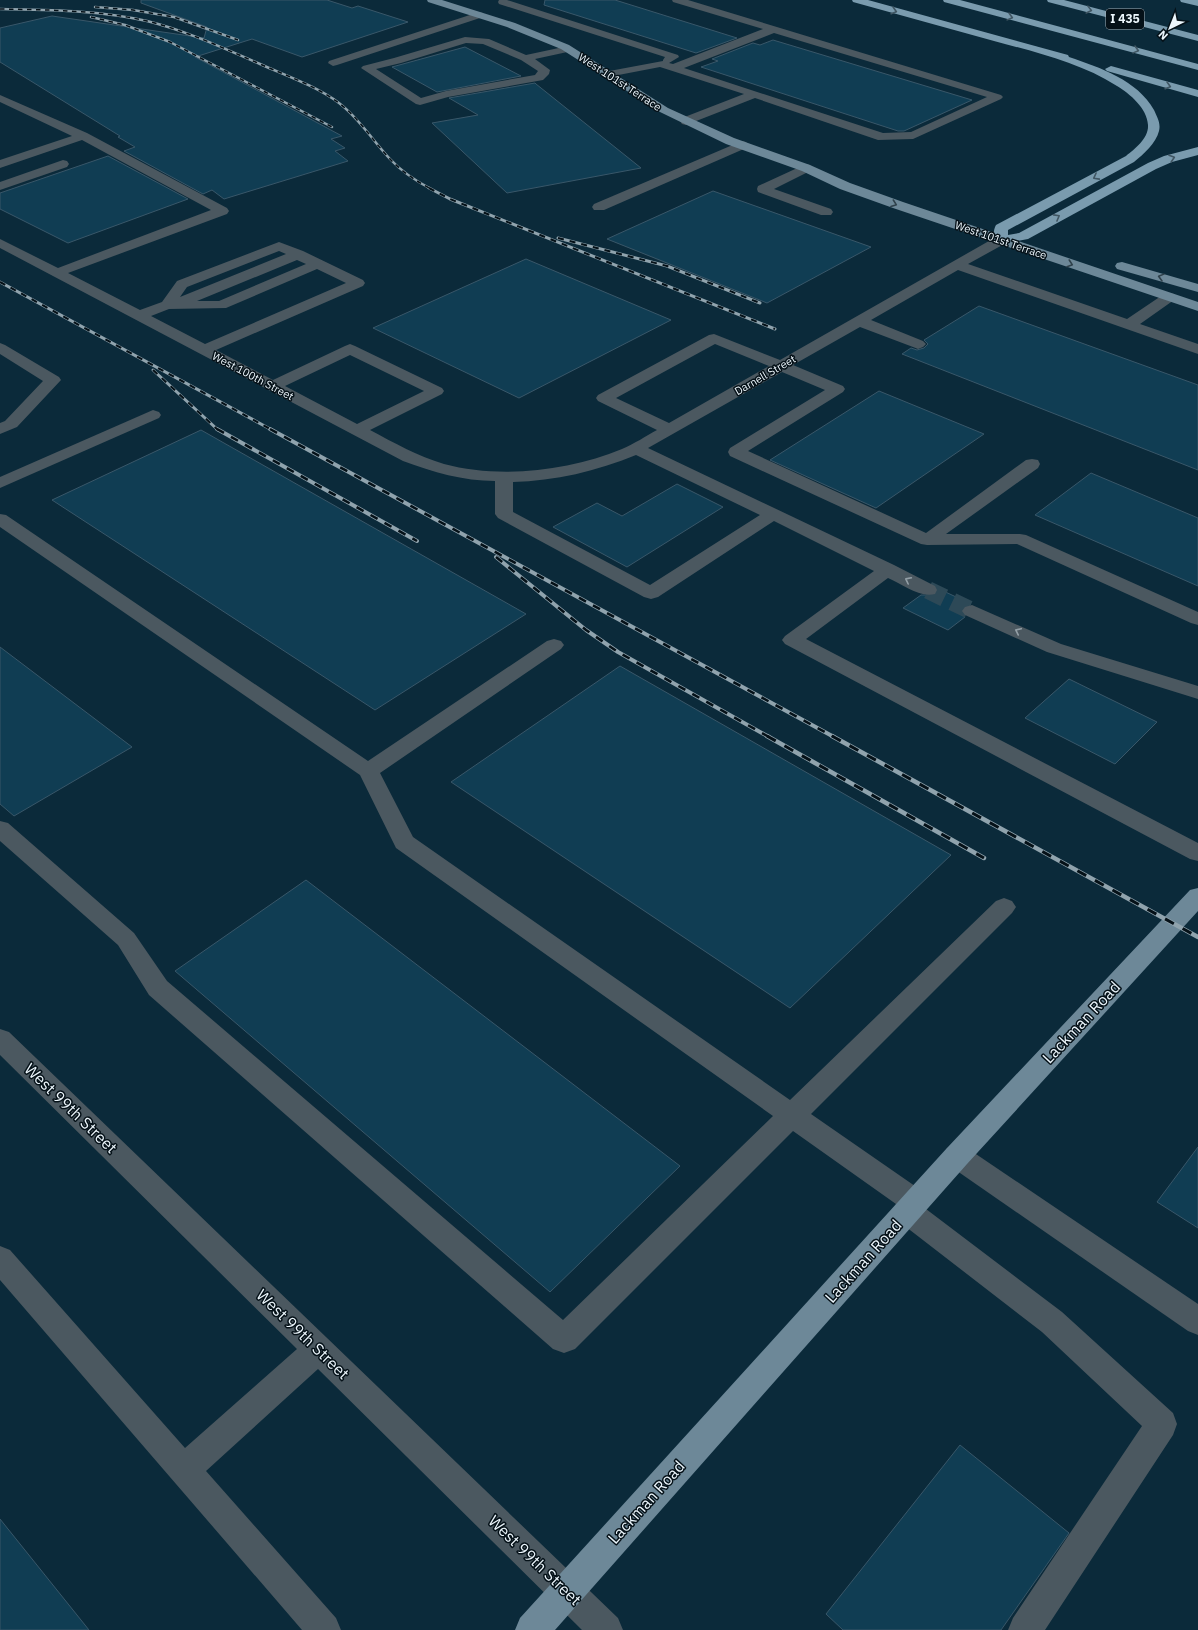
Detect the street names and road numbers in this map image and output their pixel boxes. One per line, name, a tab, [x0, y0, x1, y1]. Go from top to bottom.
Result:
road number: I 435	[1106, 9, 1144, 29]
street label: West 101st Terrace	[576, 50, 664, 114]
street label: West 101st Terrace	[953, 218, 1049, 262]
street label: West 100th Street	[210, 349, 296, 403]
street label: Darnell Street	[732, 352, 798, 398]
street label: Lackman Road	[1038, 977, 1124, 1067]
street label: West 99th Street	[20, 1059, 122, 1157]
street label: Lackman Road	[820, 1215, 906, 1307]
street label: West 99th Street	[252, 1285, 354, 1383]
street label: Lackman Road	[603, 1456, 689, 1548]
street label: West 99th Street	[484, 1511, 586, 1609]

